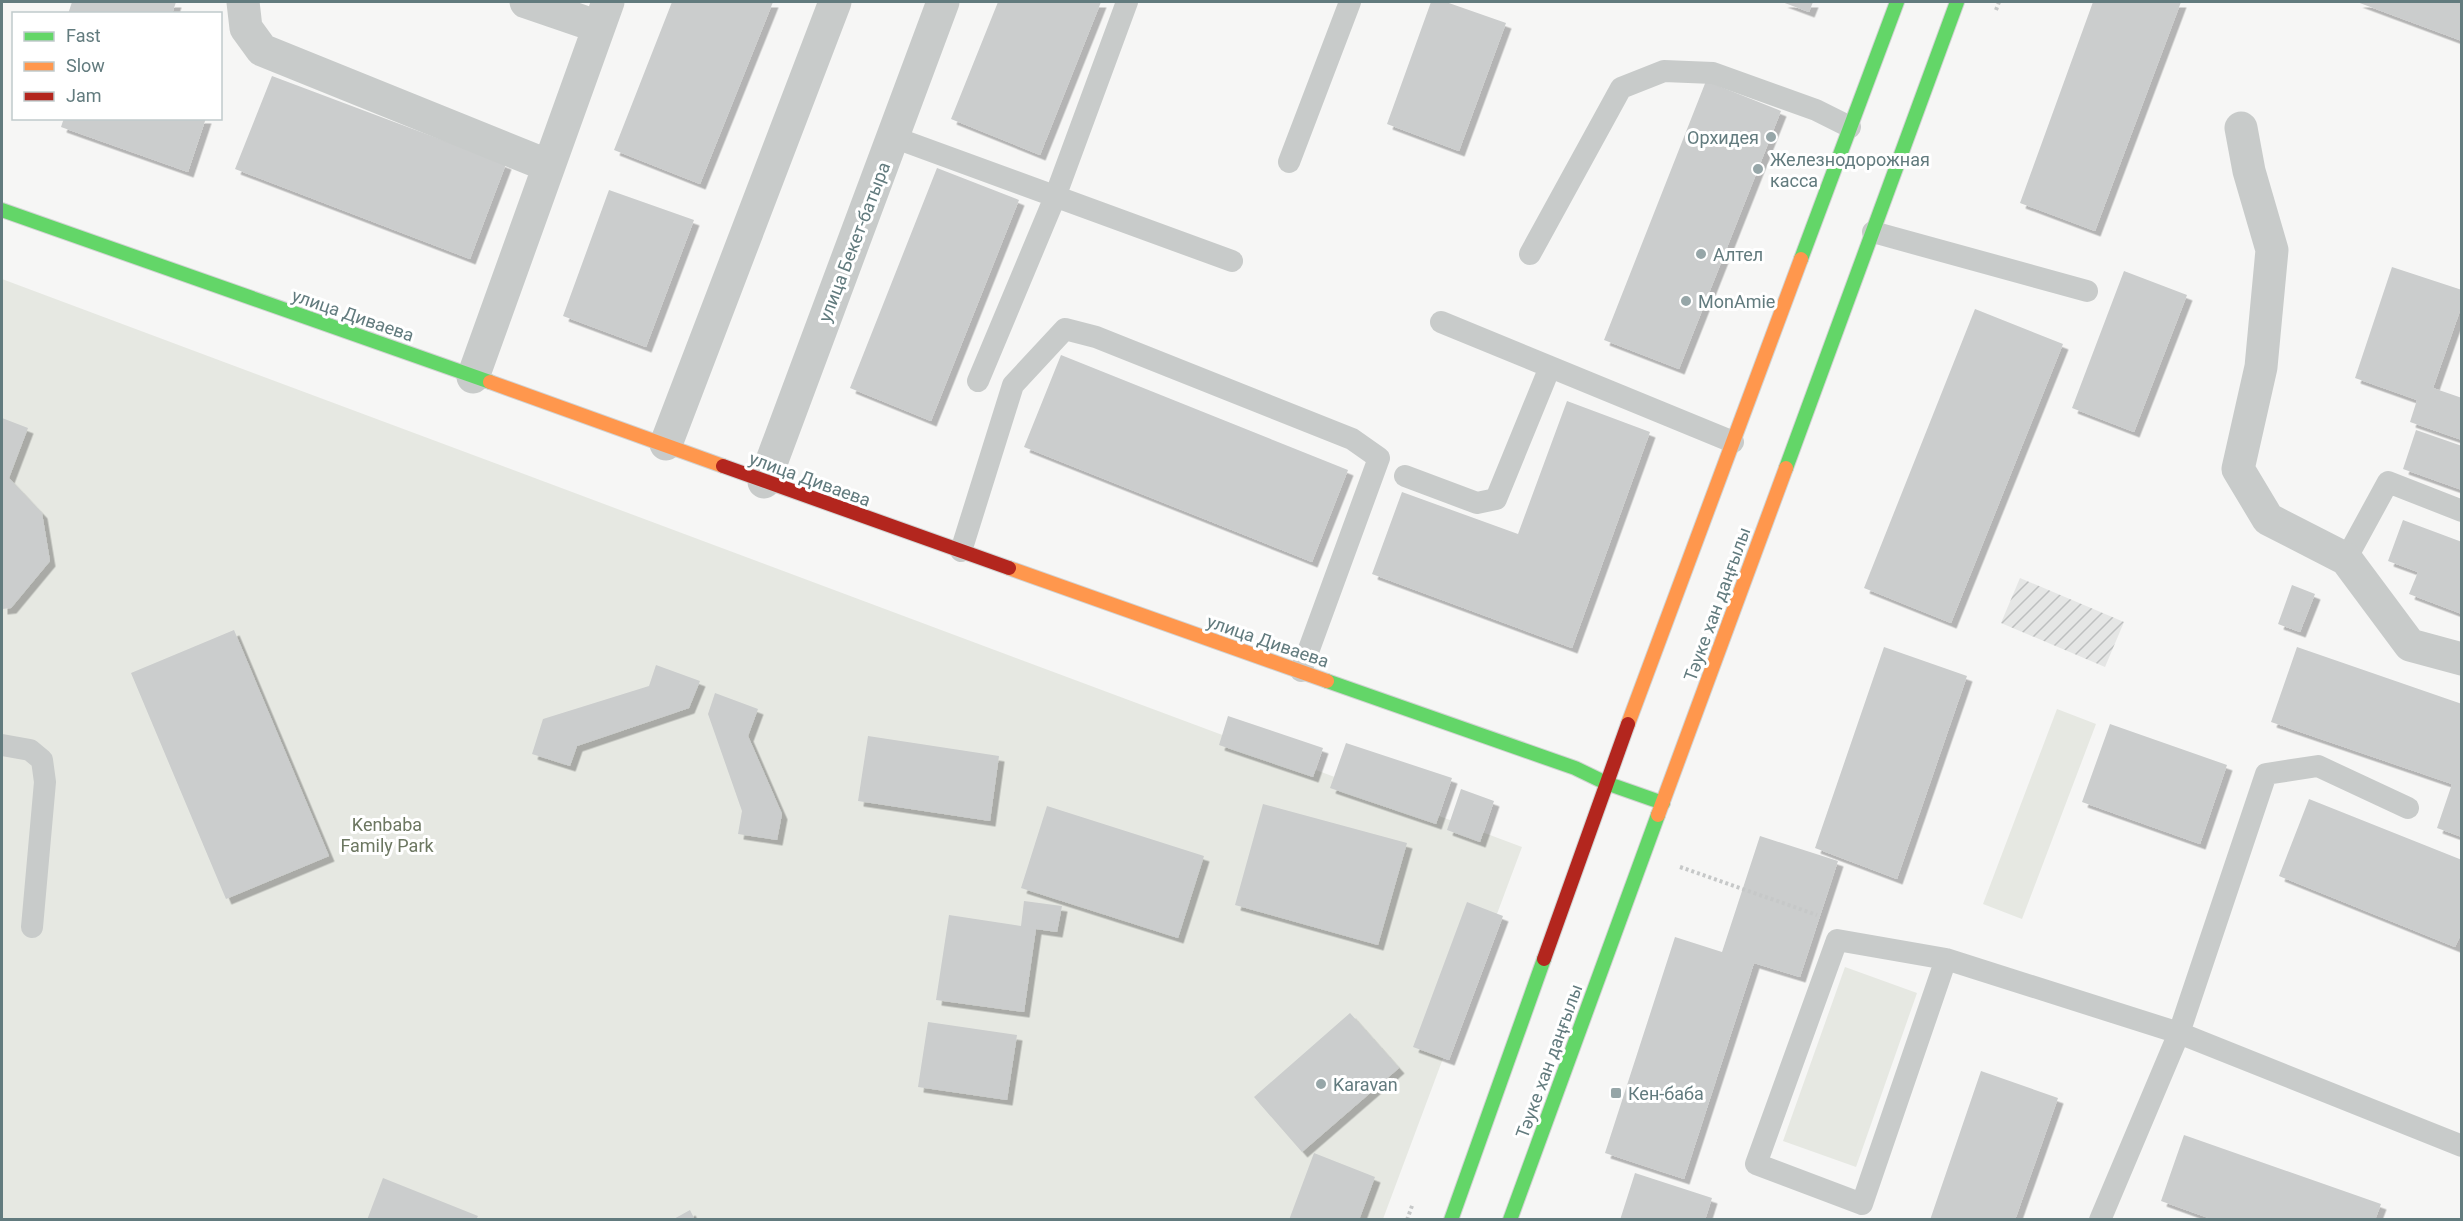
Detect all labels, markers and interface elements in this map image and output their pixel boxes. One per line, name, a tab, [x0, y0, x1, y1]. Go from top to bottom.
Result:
legend	[12, 12, 222, 120]
text: Fast	[66, 25, 101, 46]
text: Slow	[66, 55, 105, 76]
text: Jam	[66, 85, 102, 106]
place label: Орхидея	[1687, 127, 1759, 148]
marker: Орхидея	[1764, 130, 1778, 144]
place label: Железнодорожная касса	[1770, 149, 1930, 191]
street label: улица Бекет-батыра	[814, 159, 894, 325]
marker: Железнодорожная касса	[1751, 162, 1765, 176]
place label: Алтел	[1713, 244, 1763, 265]
marker: Алтел	[1694, 247, 1708, 261]
street label: улица Диваева	[289, 284, 417, 346]
place label: MonAmie	[1698, 291, 1775, 312]
marker: MonAmie	[1679, 294, 1693, 308]
street label: улица Диваева	[746, 447, 874, 511]
street label: Тәуке хан даңғылы	[1679, 524, 1755, 684]
street label: улица Диваева	[1204, 610, 1332, 672]
park label: Kenbaba Family Park	[340, 814, 434, 856]
street label: Тәуке хан даңғылы	[1511, 981, 1587, 1141]
place label: Karavan	[1333, 1074, 1398, 1095]
marker: Karavan	[1314, 1077, 1328, 1091]
place label: Кен-баба	[1628, 1083, 1704, 1104]
marker: Кен-баба	[1609, 1086, 1623, 1100]

